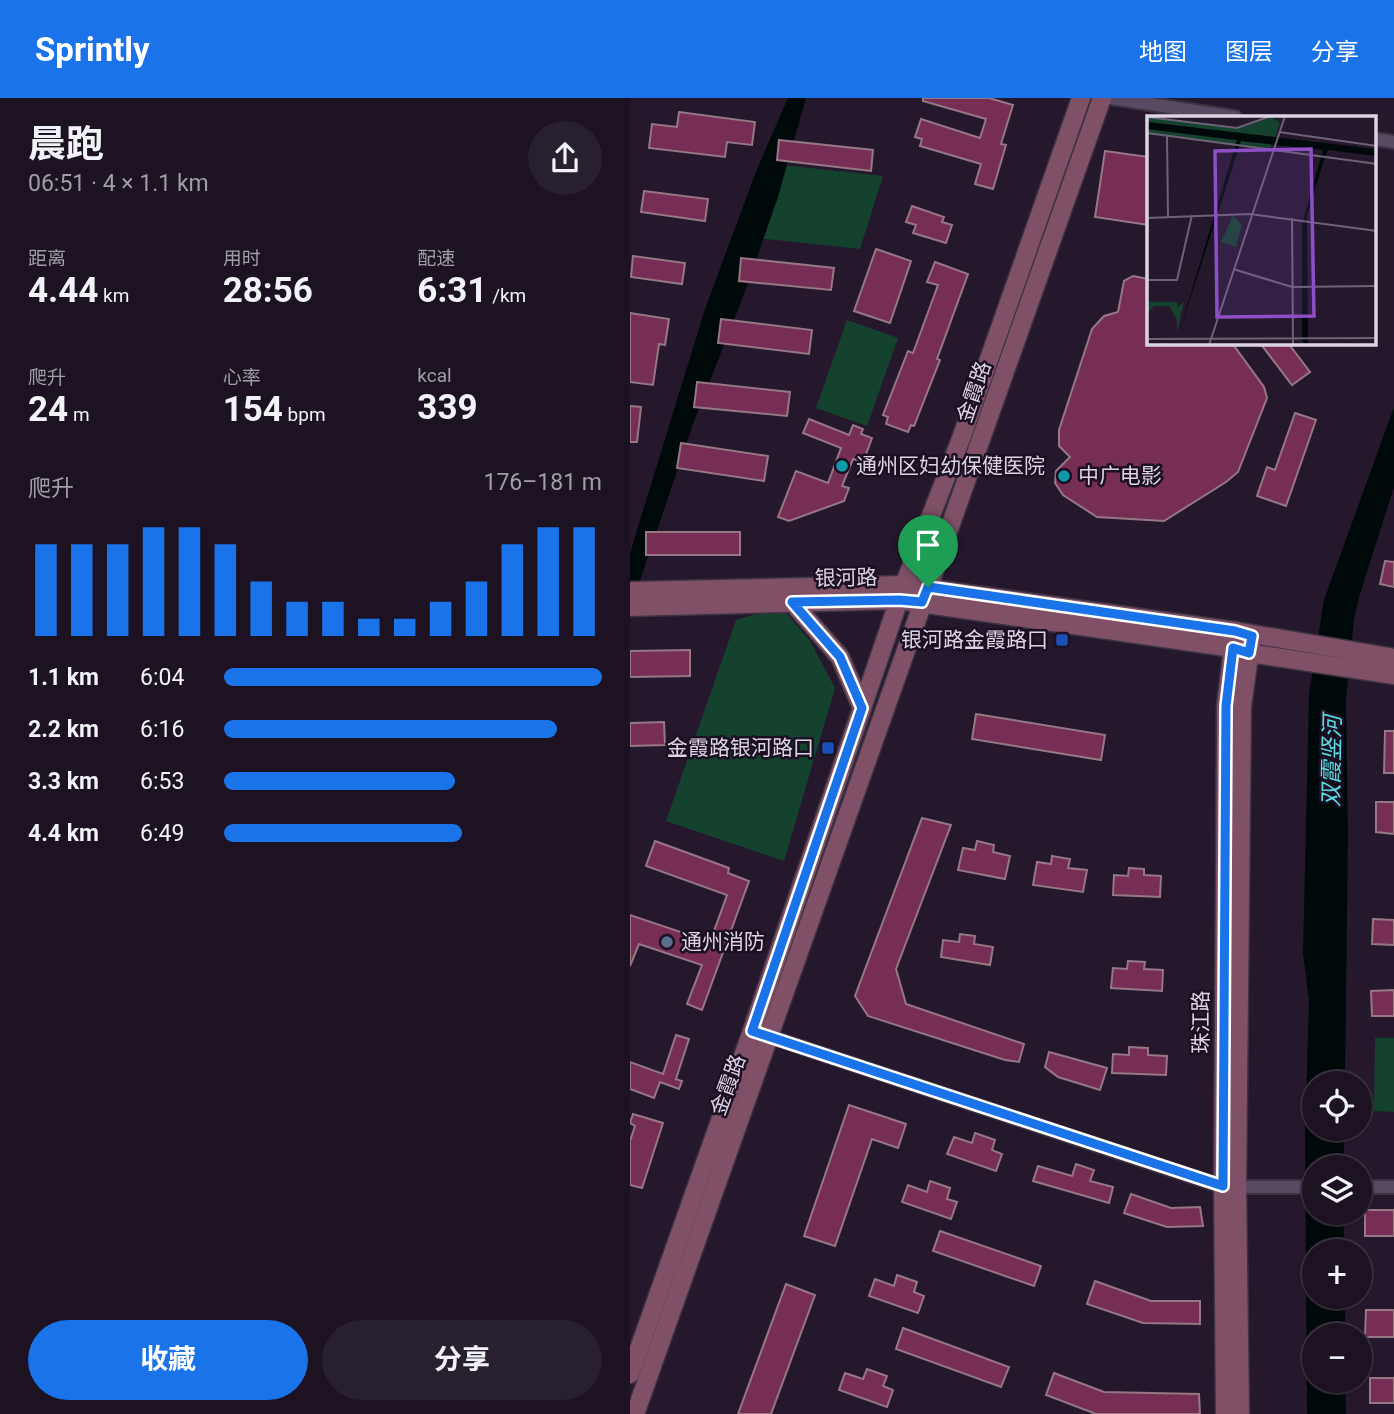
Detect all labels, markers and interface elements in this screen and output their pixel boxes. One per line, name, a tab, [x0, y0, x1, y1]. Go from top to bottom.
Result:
text: Sprintly	[35, 30, 150, 69]
text: 地图	[1139, 38, 1187, 66]
text: 图层	[1225, 38, 1273, 66]
text: 分享	[1311, 38, 1359, 66]
inset map	[1147, 116, 1376, 345]
button: share	[528, 121, 602, 195]
text: 晨跑	[28, 122, 104, 166]
text: 06:51 · 4 × 1.1 km	[28, 170, 209, 197]
text: 距离	[28, 247, 66, 270]
text: 用时	[223, 247, 261, 270]
text: 配速	[417, 247, 455, 270]
text: 4.44	[28, 270, 98, 311]
text: 28:56	[223, 270, 313, 311]
text: 6:31	[417, 270, 487, 311]
text: km	[98, 284, 129, 307]
text: /km	[487, 284, 526, 307]
street label: 金霞路	[952, 358, 996, 426]
text: kcal	[417, 364, 452, 387]
text: 爬升	[28, 366, 66, 389]
text: 心率	[223, 366, 261, 389]
text: 339	[417, 387, 478, 428]
text: 24	[28, 389, 68, 430]
text: 154	[223, 389, 283, 430]
text: m	[68, 403, 90, 426]
text: bpm	[283, 403, 326, 426]
place label: 通州区妇幼保健医院	[856, 454, 1045, 478]
marker: 通州区妇幼保健医院	[834, 458, 850, 474]
place label: 中广电影	[1078, 464, 1162, 488]
marker: 中广电影	[1056, 468, 1072, 484]
text: 176–181 m	[483, 469, 602, 496]
text: 爬升	[28, 475, 74, 502]
pin	[898, 515, 958, 587]
icon: arrive	[909, 526, 947, 564]
street label: 银河路	[814, 565, 878, 591]
place label: 银河路金霞路口	[901, 628, 1048, 652]
marker: 银河路金霞路口	[1054, 632, 1070, 648]
text: 1.1 km	[28, 664, 99, 691]
text: 6:04	[140, 664, 184, 691]
water label: 双霞竖河	[1318, 711, 1346, 807]
text: 2.2 km	[28, 716, 99, 743]
text: 6:16	[140, 716, 184, 743]
place label: 金霞路银河路口	[667, 736, 814, 760]
marker: 金霞路银河路口	[820, 740, 836, 756]
text: 3.3 km	[28, 768, 99, 795]
text: 6:53	[140, 768, 184, 795]
text: 4.4 km	[28, 820, 99, 847]
text: 6:49	[140, 820, 184, 847]
place label: 通州消防	[681, 930, 765, 954]
marker: 通州消防	[659, 934, 675, 950]
street label: 珠江路	[1189, 991, 1213, 1054]
street label: 金霞路	[706, 1051, 750, 1119]
map controls	[1302, 1071, 1372, 1393]
button: locate	[1302, 1071, 1372, 1141]
button: layers	[1302, 1155, 1372, 1225]
button: +	[1302, 1239, 1372, 1309]
button: 收藏	[28, 1320, 308, 1400]
button: 分享	[322, 1320, 602, 1400]
button: −	[1302, 1323, 1372, 1393]

